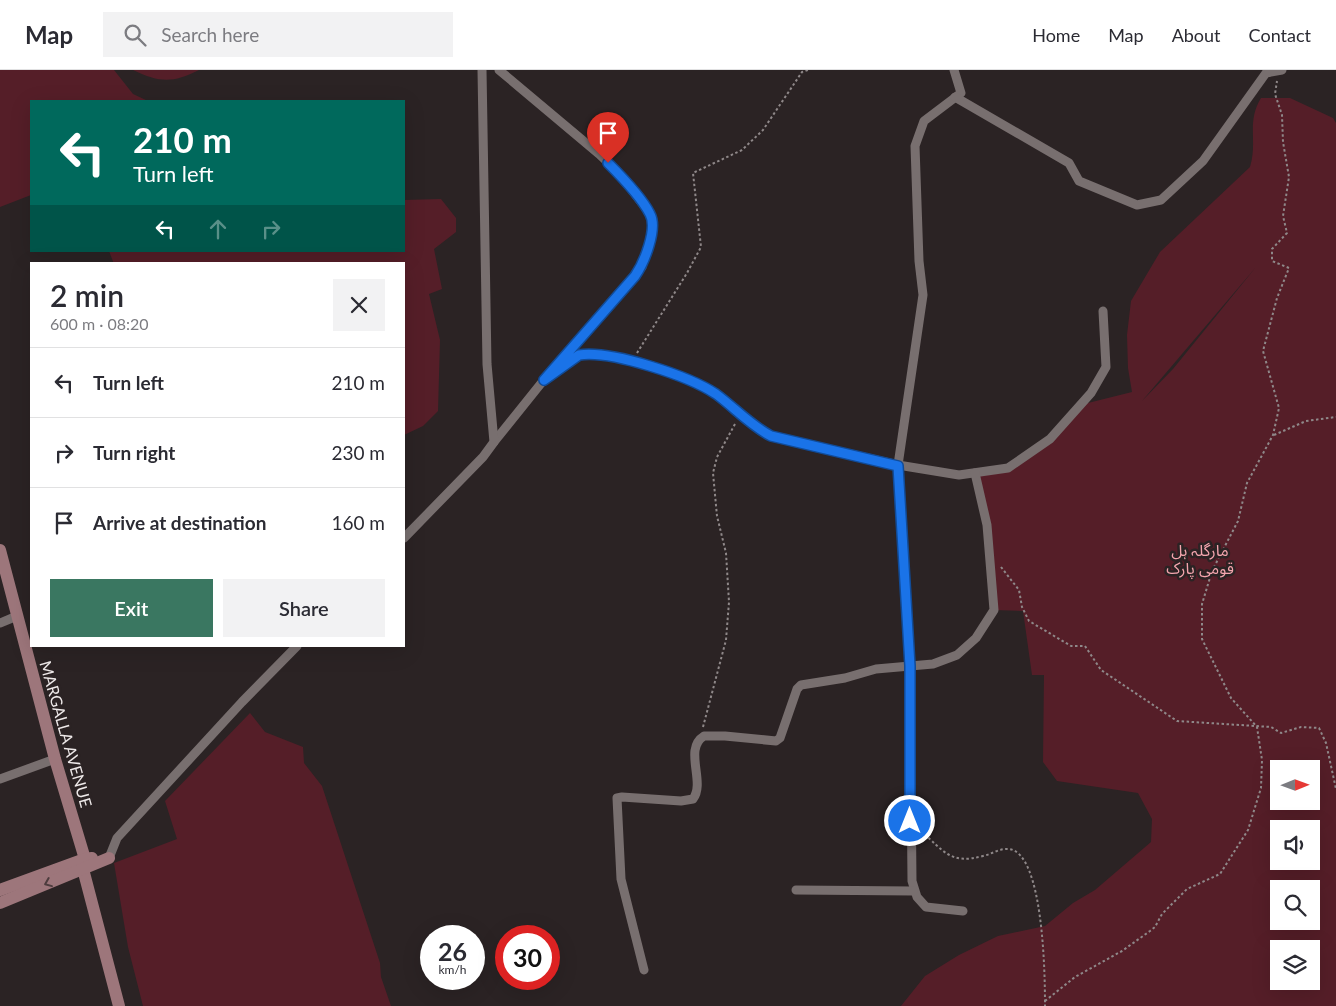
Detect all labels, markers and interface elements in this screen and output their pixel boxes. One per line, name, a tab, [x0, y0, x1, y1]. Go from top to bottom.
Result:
search box	[103, 12, 453, 57]
text: Map	[25, 20, 73, 49]
icon: search	[121, 21, 149, 49]
text: Search here	[161, 23, 259, 46]
text: Home	[1032, 24, 1080, 46]
text: Map	[1108, 24, 1144, 46]
text: About	[1172, 24, 1221, 46]
text: Contact	[1249, 24, 1311, 46]
pin	[587, 112, 629, 163]
text: 210 m	[133, 118, 232, 160]
icon: arrive	[594, 119, 622, 147]
icon: left	[50, 120, 115, 185]
text: Turn left	[133, 160, 214, 187]
icon: left	[151, 215, 179, 243]
icon: ahead	[204, 215, 232, 243]
icon: right	[257, 215, 285, 243]
text: 2 min	[50, 277, 124, 313]
button: close	[333, 279, 385, 331]
text: 600 m · 08:20	[50, 314, 149, 333]
icon: left	[50, 369, 78, 397]
text: Turn left	[93, 371, 164, 394]
text: 210 m	[331, 371, 385, 394]
icon: right	[50, 439, 78, 467]
text: Turn right	[93, 441, 175, 464]
text: 230 m	[331, 441, 385, 464]
icon: arrive	[50, 509, 78, 537]
text: Arrive at destination	[93, 511, 266, 534]
text: 160 m	[331, 511, 385, 534]
park label: مارگلہ ہل قومی پارک	[1166, 540, 1234, 579]
button: Exit	[50, 579, 213, 637]
button: Share	[223, 579, 385, 637]
street label: MARGALLA AVENUE	[36, 658, 97, 809]
north arrow	[1270, 760, 1320, 810]
map controls	[1270, 760, 1320, 990]
position arrow	[883, 794, 935, 846]
button: sound	[1270, 820, 1320, 870]
one-way arrow	[44, 877, 53, 888]
button: search	[1270, 880, 1320, 930]
speed limit sign: 30	[495, 925, 560, 990]
text: 26	[438, 936, 467, 966]
button: layers	[1270, 940, 1320, 990]
text: km/h	[438, 962, 467, 977]

